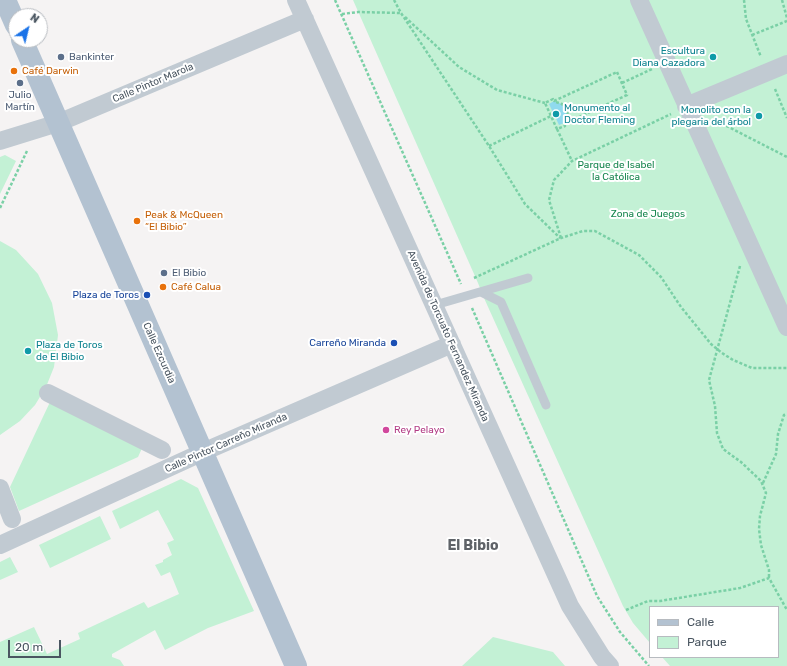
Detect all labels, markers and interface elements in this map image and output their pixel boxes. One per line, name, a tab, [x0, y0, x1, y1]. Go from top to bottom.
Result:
north arrow	[8, 8, 48, 48]
text: N	[28, 11, 42, 26]
place label: Escultura Diana Cazadora	[632, 45, 705, 68]
place label: Bankinter	[69, 51, 114, 63]
marker: Bankinter	[56, 52, 66, 62]
marker: Escultura Diana Cazadora	[708, 52, 718, 62]
street label: Calle Pintor Marola	[111, 61, 195, 105]
place label: Café Darwin	[22, 65, 79, 77]
marker: Café Darwin	[9, 66, 19, 76]
marker: Julio Martín	[15, 78, 25, 88]
place label: Julio Martín	[5, 89, 35, 112]
place label: Monumento al Doctor Fleming	[564, 102, 635, 126]
place label: Monolito con la plegaria del árbol	[671, 104, 751, 128]
marker: Monumento al Doctor Fleming	[551, 109, 561, 119]
marker: Monolito con la plegaria del árbol	[754, 111, 764, 121]
park label: Parque de Isabel la Católica	[578, 159, 654, 182]
park label: Zona de Juegos	[611, 208, 685, 220]
place label: Peak & McQueen “El Bibio”	[145, 209, 223, 232]
marker: Peak & McQueen “El Bibio”	[132, 216, 142, 226]
street label: Avenida de Torcuato Fernandez Miranda	[405, 249, 491, 423]
place label: El Bibio	[172, 267, 206, 279]
marker: El Bibio	[159, 268, 169, 278]
place label: Café Calua	[171, 281, 221, 293]
marker: Café Calua	[158, 282, 168, 292]
place label: Plaza de Toros	[72, 289, 139, 301]
marker: Plaza de Toros	[142, 290, 152, 300]
street label: Calle Ezcurdia	[140, 321, 178, 385]
place label: Carreño Miranda	[309, 337, 386, 349]
marker: Carreño Miranda	[389, 338, 399, 348]
place label: Plaza de Toros de El Bibio	[36, 339, 103, 362]
marker: Plaza de Toros de El Bibio	[23, 346, 33, 356]
street label: Calle Pintor Carreño Miranda	[163, 411, 289, 475]
place label: Rey Pelayo	[394, 424, 445, 436]
marker: Rey Pelayo	[381, 425, 391, 435]
district label: El Bibio	[447, 538, 499, 554]
legend	[649, 606, 779, 658]
text: Calle	[687, 615, 714, 629]
scale bar	[10, 632, 63, 658]
text: Parque	[687, 635, 727, 649]
text: 20 m	[15, 640, 43, 654]

